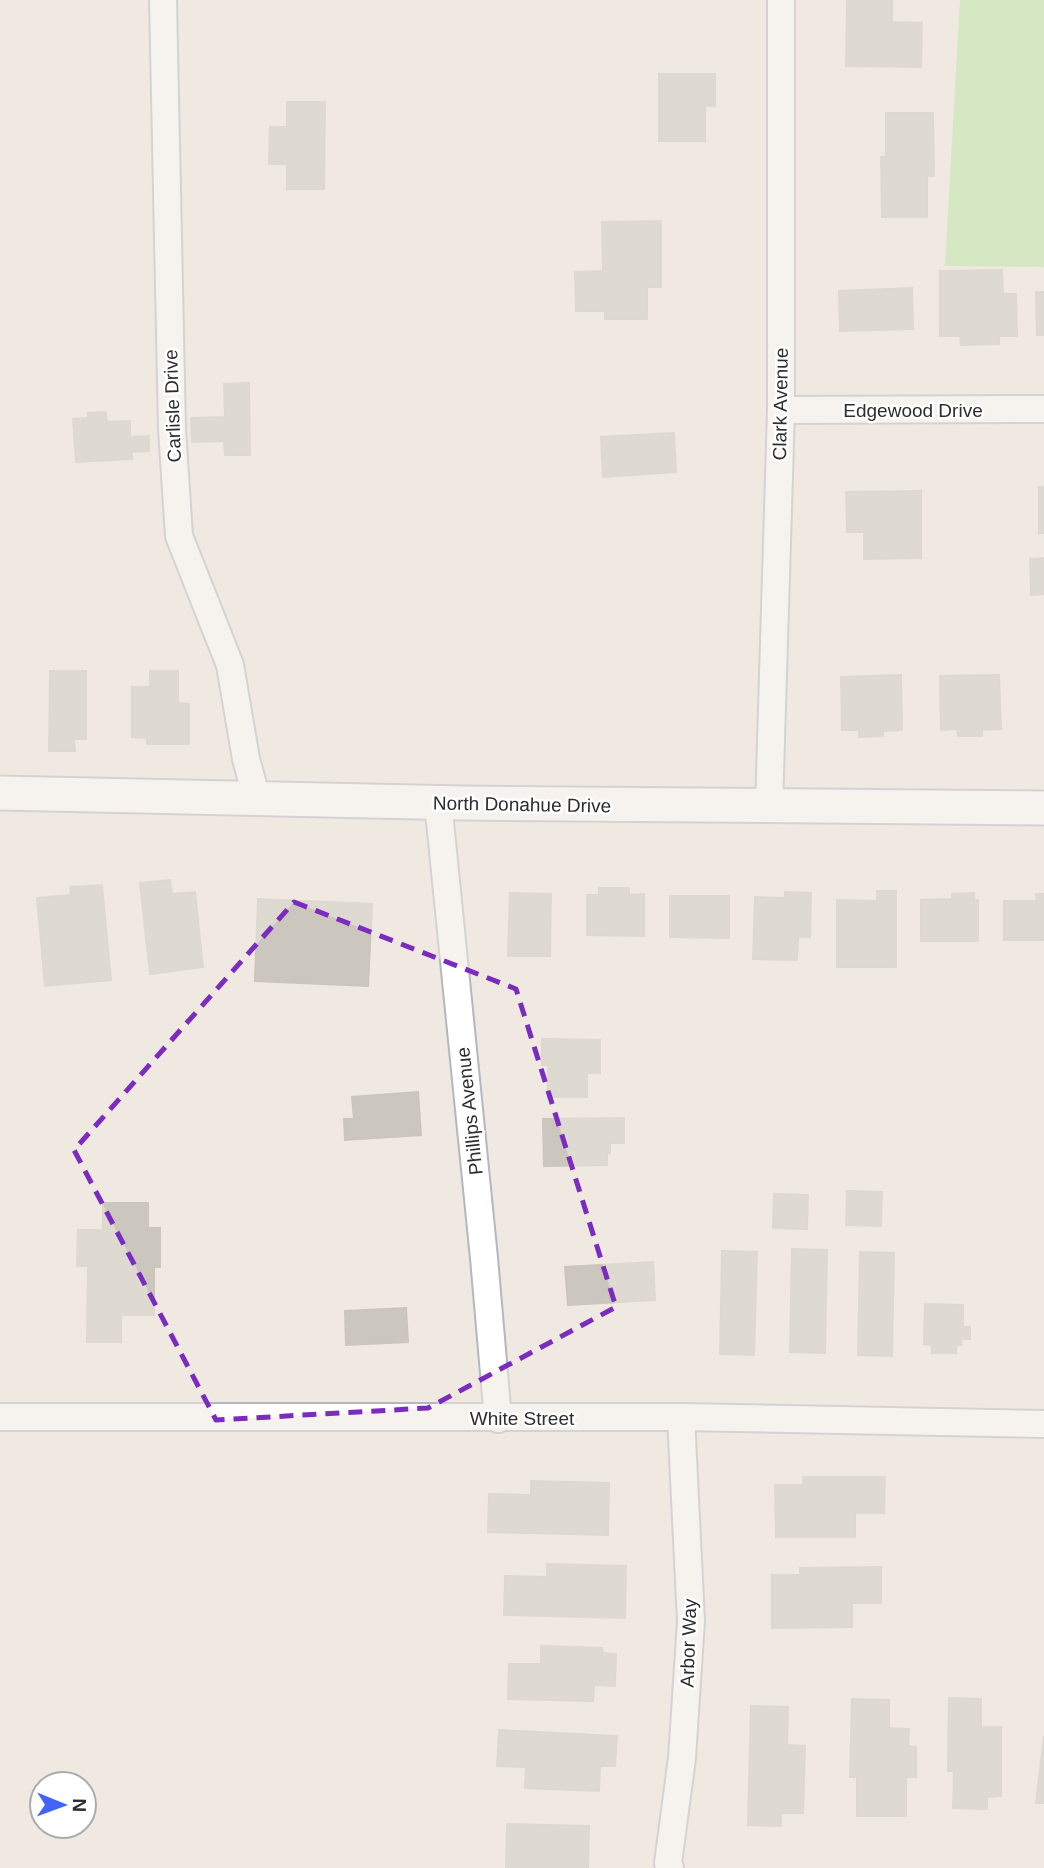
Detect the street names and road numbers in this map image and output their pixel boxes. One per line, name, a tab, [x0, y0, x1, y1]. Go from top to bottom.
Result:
street label: Clark Avenue	[769, 347, 792, 461]
street label: Carlisle Drive	[160, 349, 185, 463]
street label: Edgewood Drive	[843, 400, 983, 421]
street label: North Donahue Drive	[433, 792, 611, 817]
street label: Phillips Avenue	[452, 1046, 487, 1176]
street label: White Street	[470, 1408, 575, 1429]
street label: Arbor Way	[676, 1598, 701, 1688]

